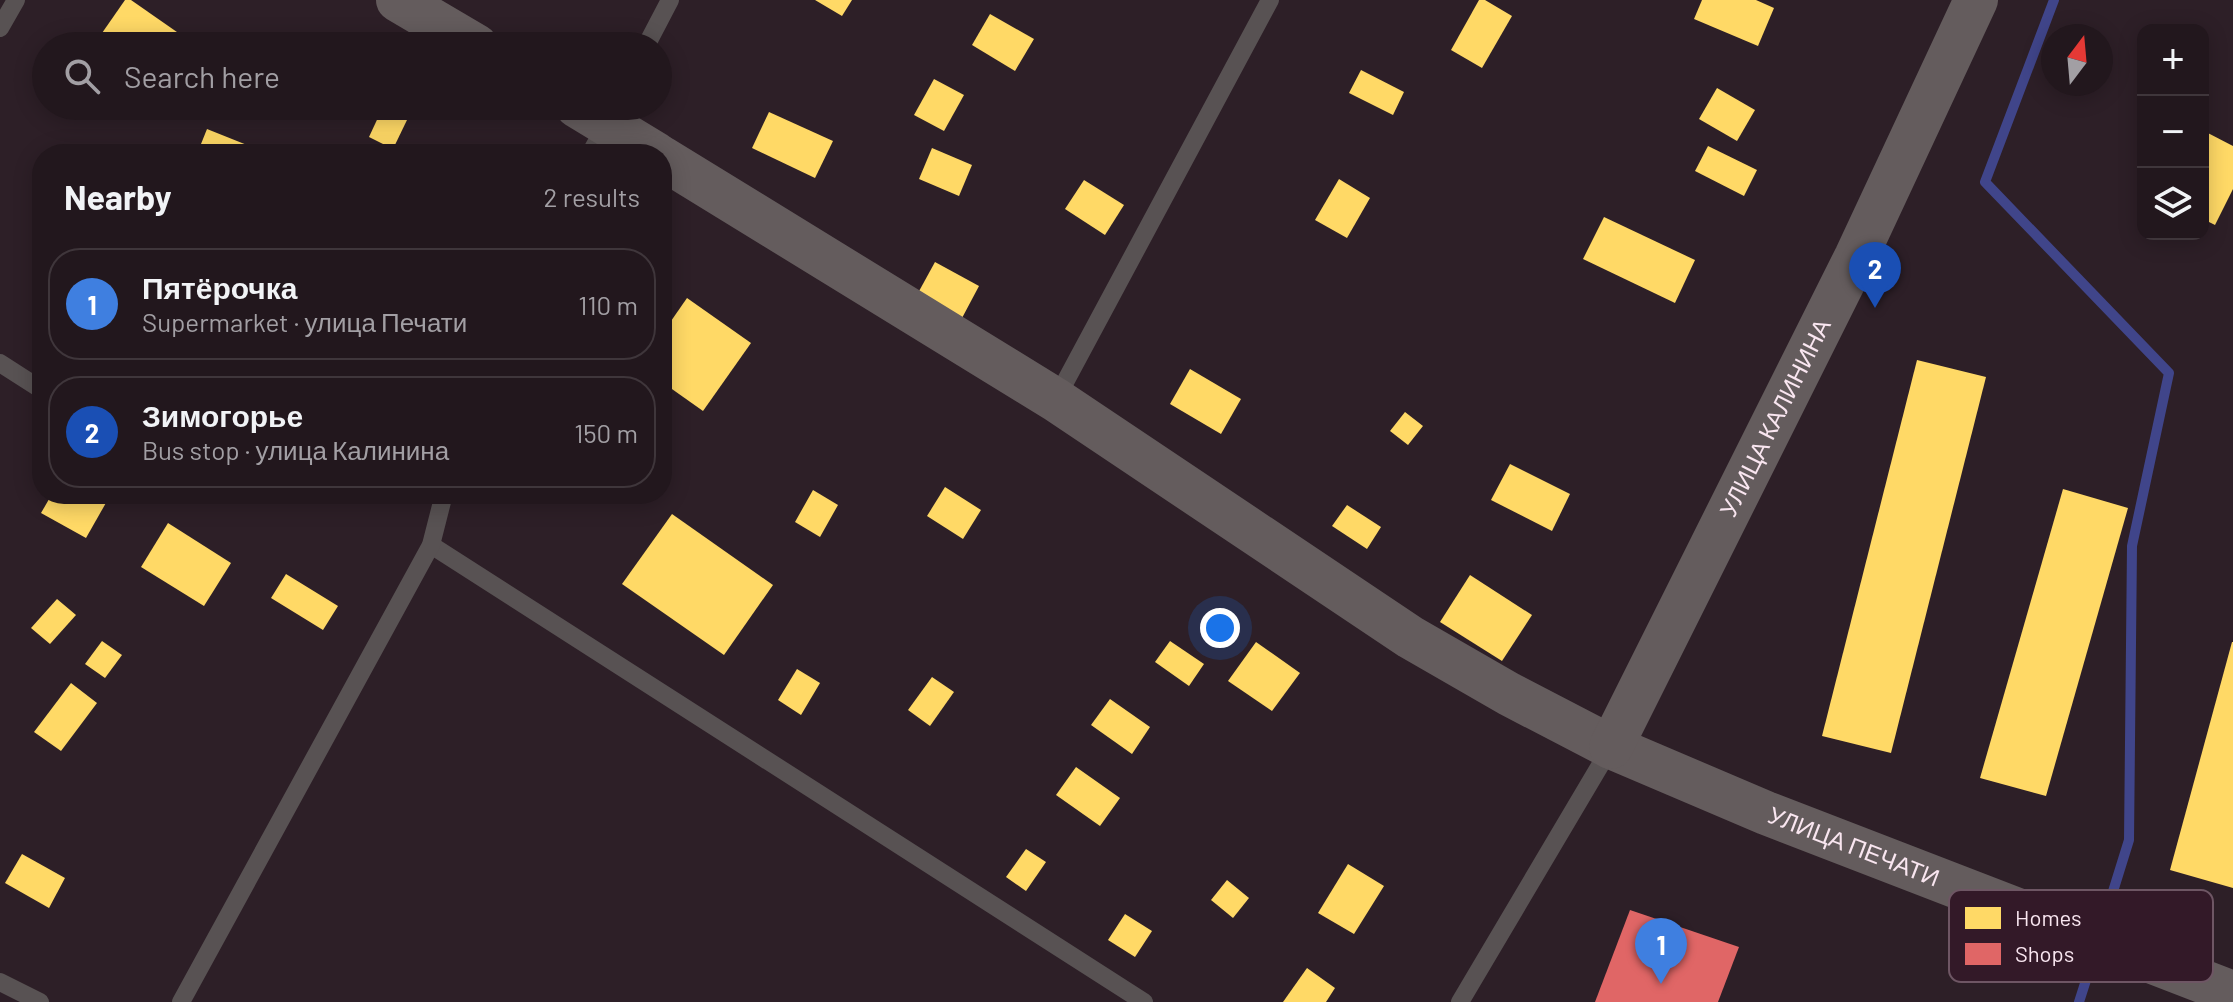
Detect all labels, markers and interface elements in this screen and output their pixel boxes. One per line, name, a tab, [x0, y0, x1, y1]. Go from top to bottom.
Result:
north arrow	[2041, 24, 2113, 96]
map controls	[2137, 24, 2209, 240]
button: +	[2137, 24, 2209, 96]
search box	[32, 32, 672, 120]
icon: search	[60, 54, 104, 98]
text: Search here	[124, 58, 280, 94]
button: −	[2137, 96, 2209, 168]
button: layers	[2137, 168, 2209, 240]
text: Nearby	[64, 176, 172, 217]
text: 2 results	[544, 181, 640, 212]
pin: 2	[1849, 242, 1901, 308]
text: Пятёрочка	[142, 269, 297, 305]
text: 1	[87, 289, 97, 320]
text: 110 m	[578, 289, 638, 320]
text: Supermarket · улица Печати	[142, 306, 467, 337]
street label: УЛИЦА КАЛИНИНА	[1713, 313, 1836, 521]
text: Зимогорье	[142, 397, 303, 433]
text: 2	[85, 417, 99, 448]
text: 150 m	[574, 417, 638, 448]
text: Bus stop · улица Калинина	[142, 434, 449, 465]
your location	[1200, 608, 1240, 648]
street label: УЛИЦА ПЕЧАТИ	[1764, 799, 1944, 892]
legend	[1949, 890, 2213, 982]
text: Homes	[2015, 904, 2082, 930]
pin: 1	[1635, 918, 1687, 984]
text: Shops	[2015, 940, 2074, 966]

